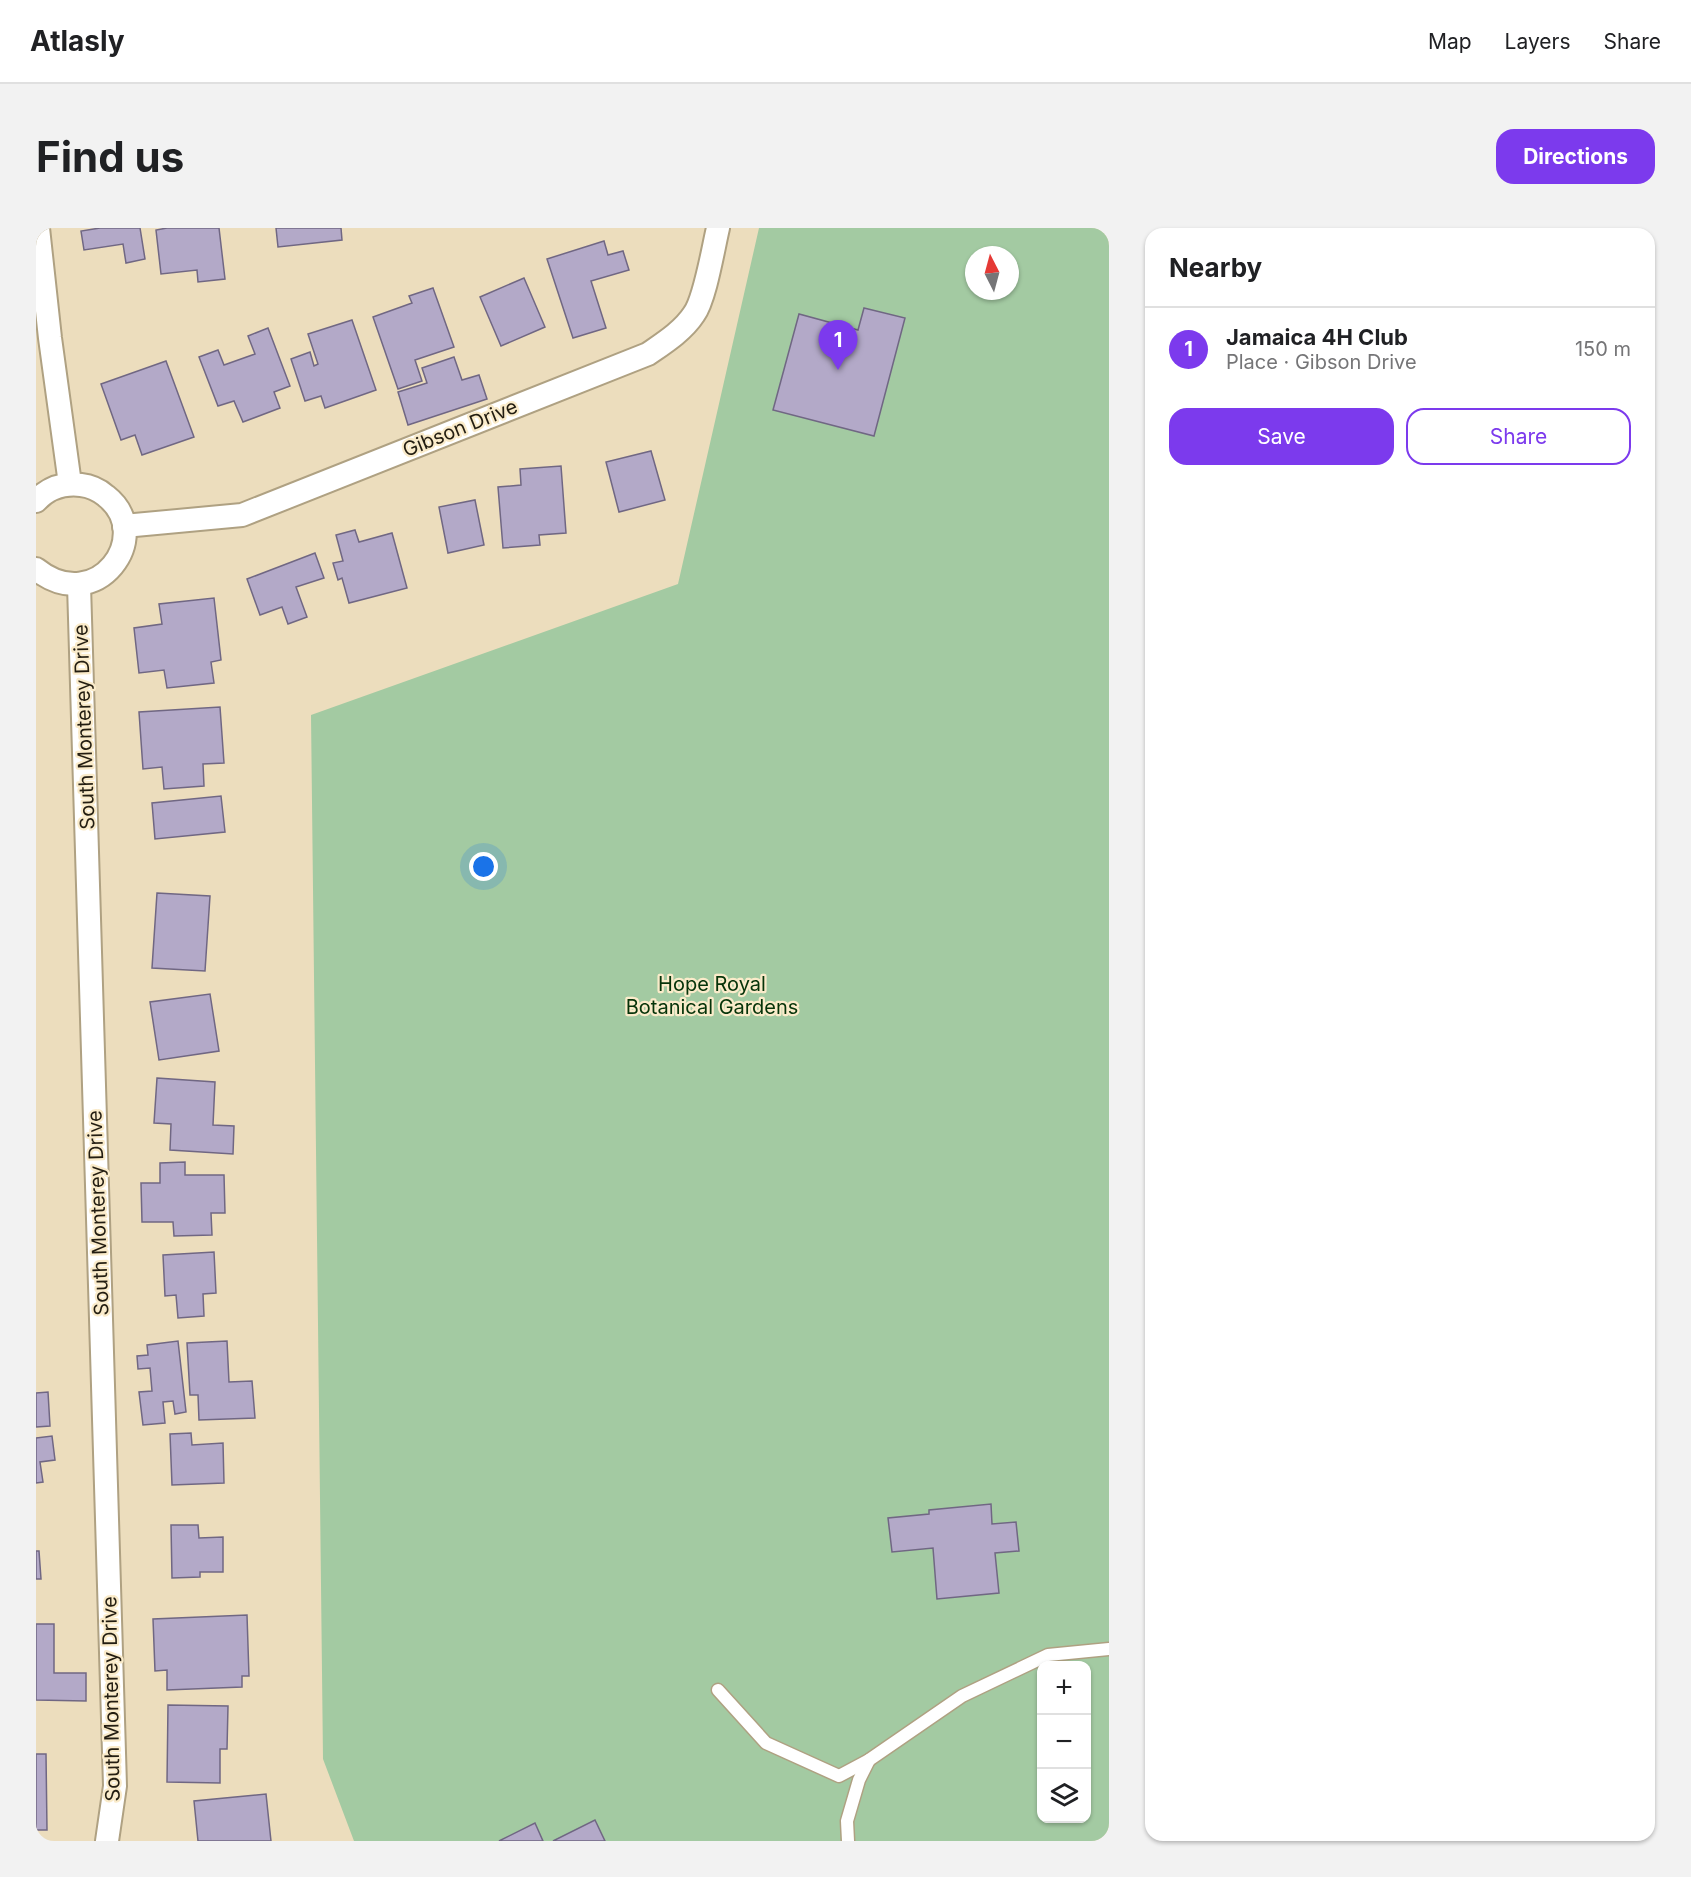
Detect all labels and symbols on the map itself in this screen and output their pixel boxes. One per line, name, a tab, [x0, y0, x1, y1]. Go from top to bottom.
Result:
north arrow	[965, 246, 1019, 300]
pin: 1	[818, 320, 858, 370]
street label: Gibson Drive	[399, 394, 521, 462]
street label: South Monterey Drive	[68, 624, 100, 830]
your location	[469, 852, 498, 881]
park label: Hope Royal Botanical Gardens	[626, 972, 798, 1019]
street label: South Monterey Drive	[82, 1110, 114, 1316]
street label: South Monterey Drive	[97, 1596, 125, 1802]

